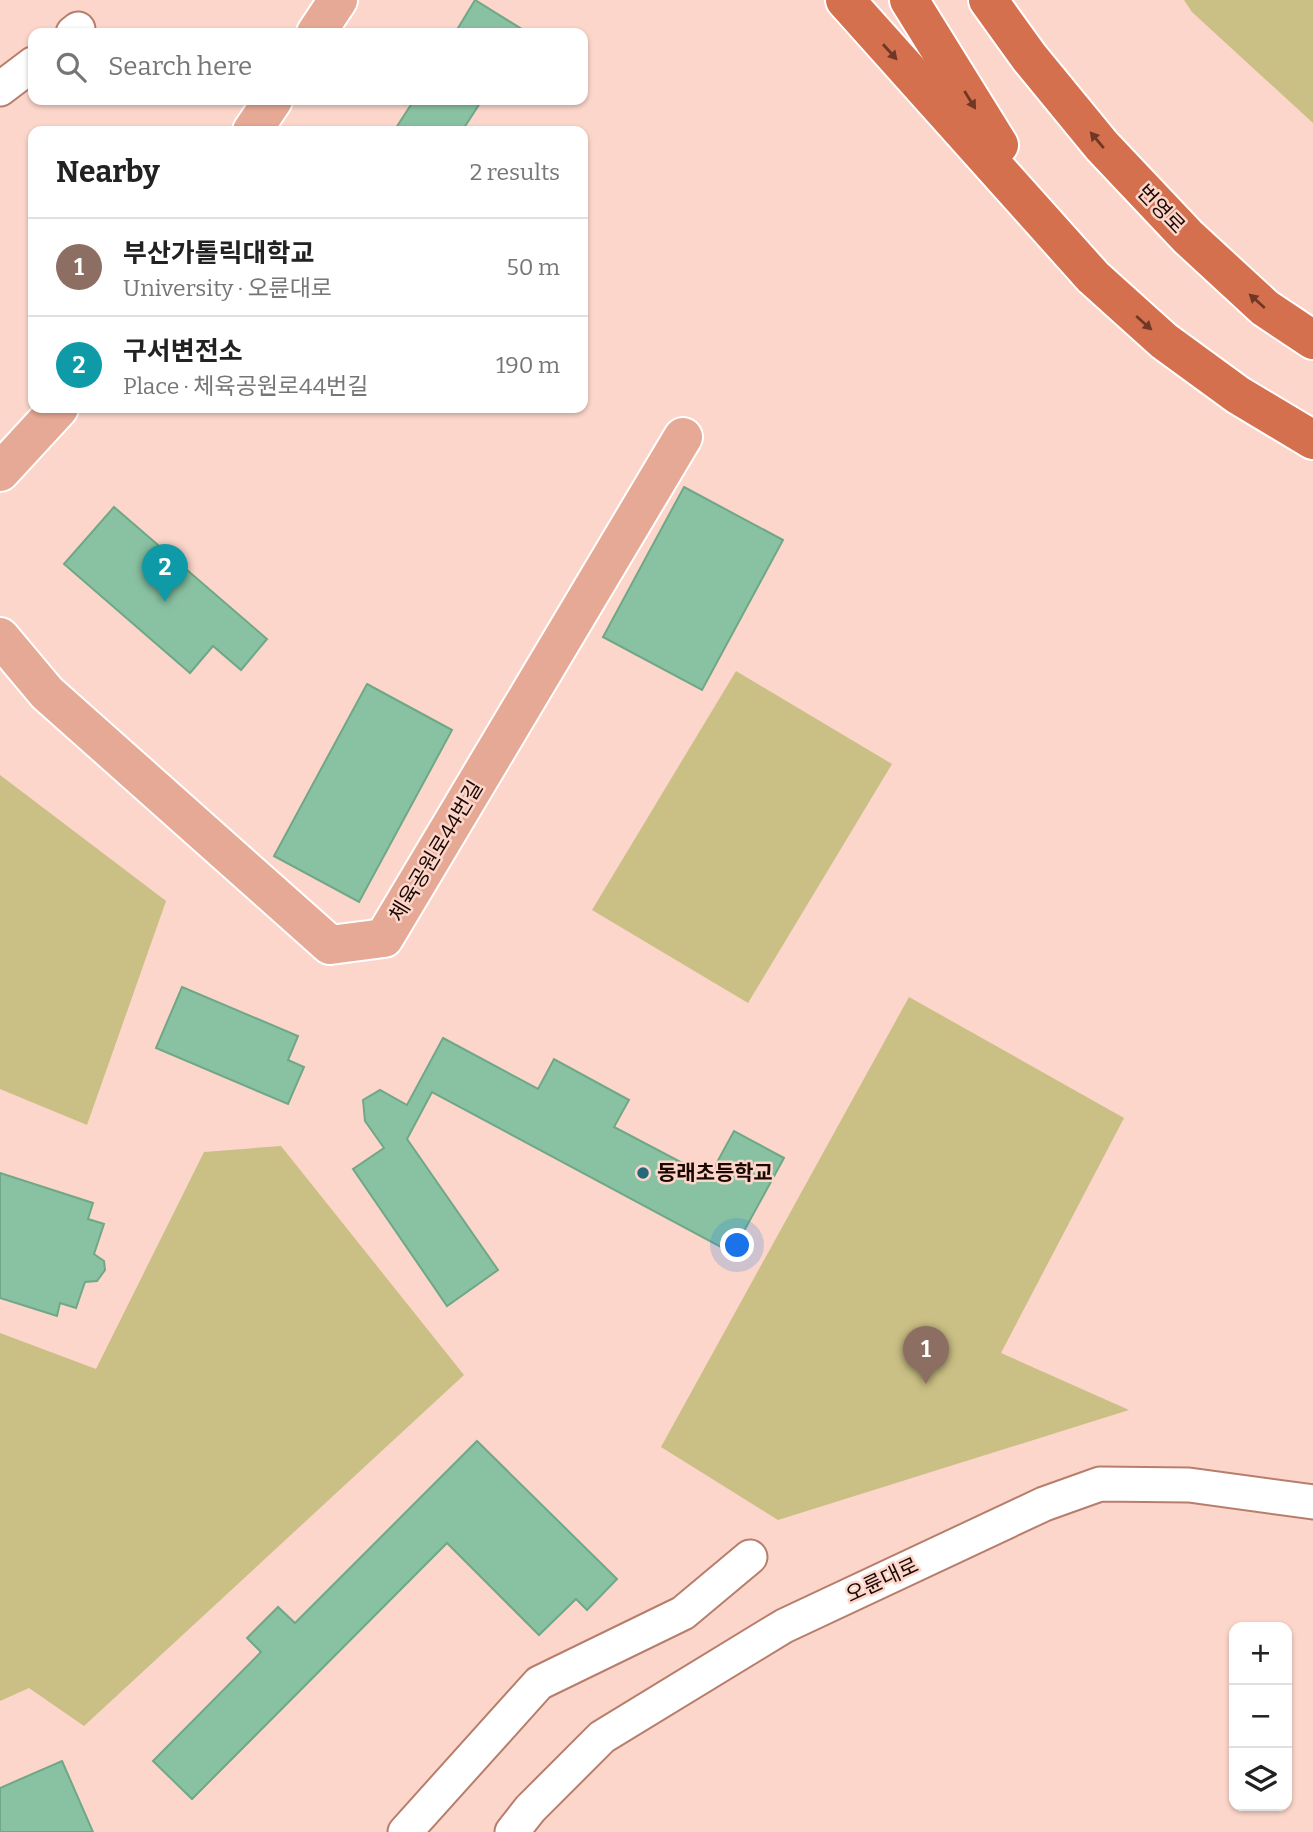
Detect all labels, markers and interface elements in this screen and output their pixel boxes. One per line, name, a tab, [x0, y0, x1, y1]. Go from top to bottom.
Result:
search box	[28, 28, 588, 105]
one-way arrow	[881, 43, 897, 60]
icon: search	[52, 48, 90, 86]
text: Search here	[108, 51, 252, 82]
one-way arrow	[963, 91, 976, 110]
one-way arrow	[1089, 131, 1105, 149]
text: Nearby	[56, 154, 160, 190]
text: 2 results	[470, 158, 560, 186]
street label: 번영로	[1132, 179, 1190, 239]
text: 부산가톨릭대학교	[123, 238, 314, 269]
text: 1	[74, 253, 84, 281]
text: 50 m	[506, 253, 560, 281]
text: University · 오륜대로	[123, 274, 332, 302]
one-way arrow	[1248, 293, 1266, 309]
one-way arrow	[1135, 315, 1153, 331]
text: 구서변전소	[123, 336, 243, 367]
text: 2	[73, 351, 85, 379]
text: 190 m	[496, 351, 560, 379]
text: Place · 체육공원로44번길	[123, 372, 368, 400]
pin: 2	[142, 544, 188, 602]
street label: 체육공원로44번길	[384, 776, 488, 926]
place label: 동래초등학교	[657, 1160, 773, 1186]
marker: 동래초등학교	[635, 1165, 651, 1181]
your location	[720, 1228, 754, 1262]
pin: 1	[903, 1326, 949, 1384]
street label: 오륜대로	[841, 1552, 923, 1608]
map controls	[1229, 1622, 1292, 1811]
button: +	[1229, 1622, 1292, 1685]
button: −	[1229, 1685, 1292, 1748]
button: layers	[1229, 1748, 1292, 1811]

